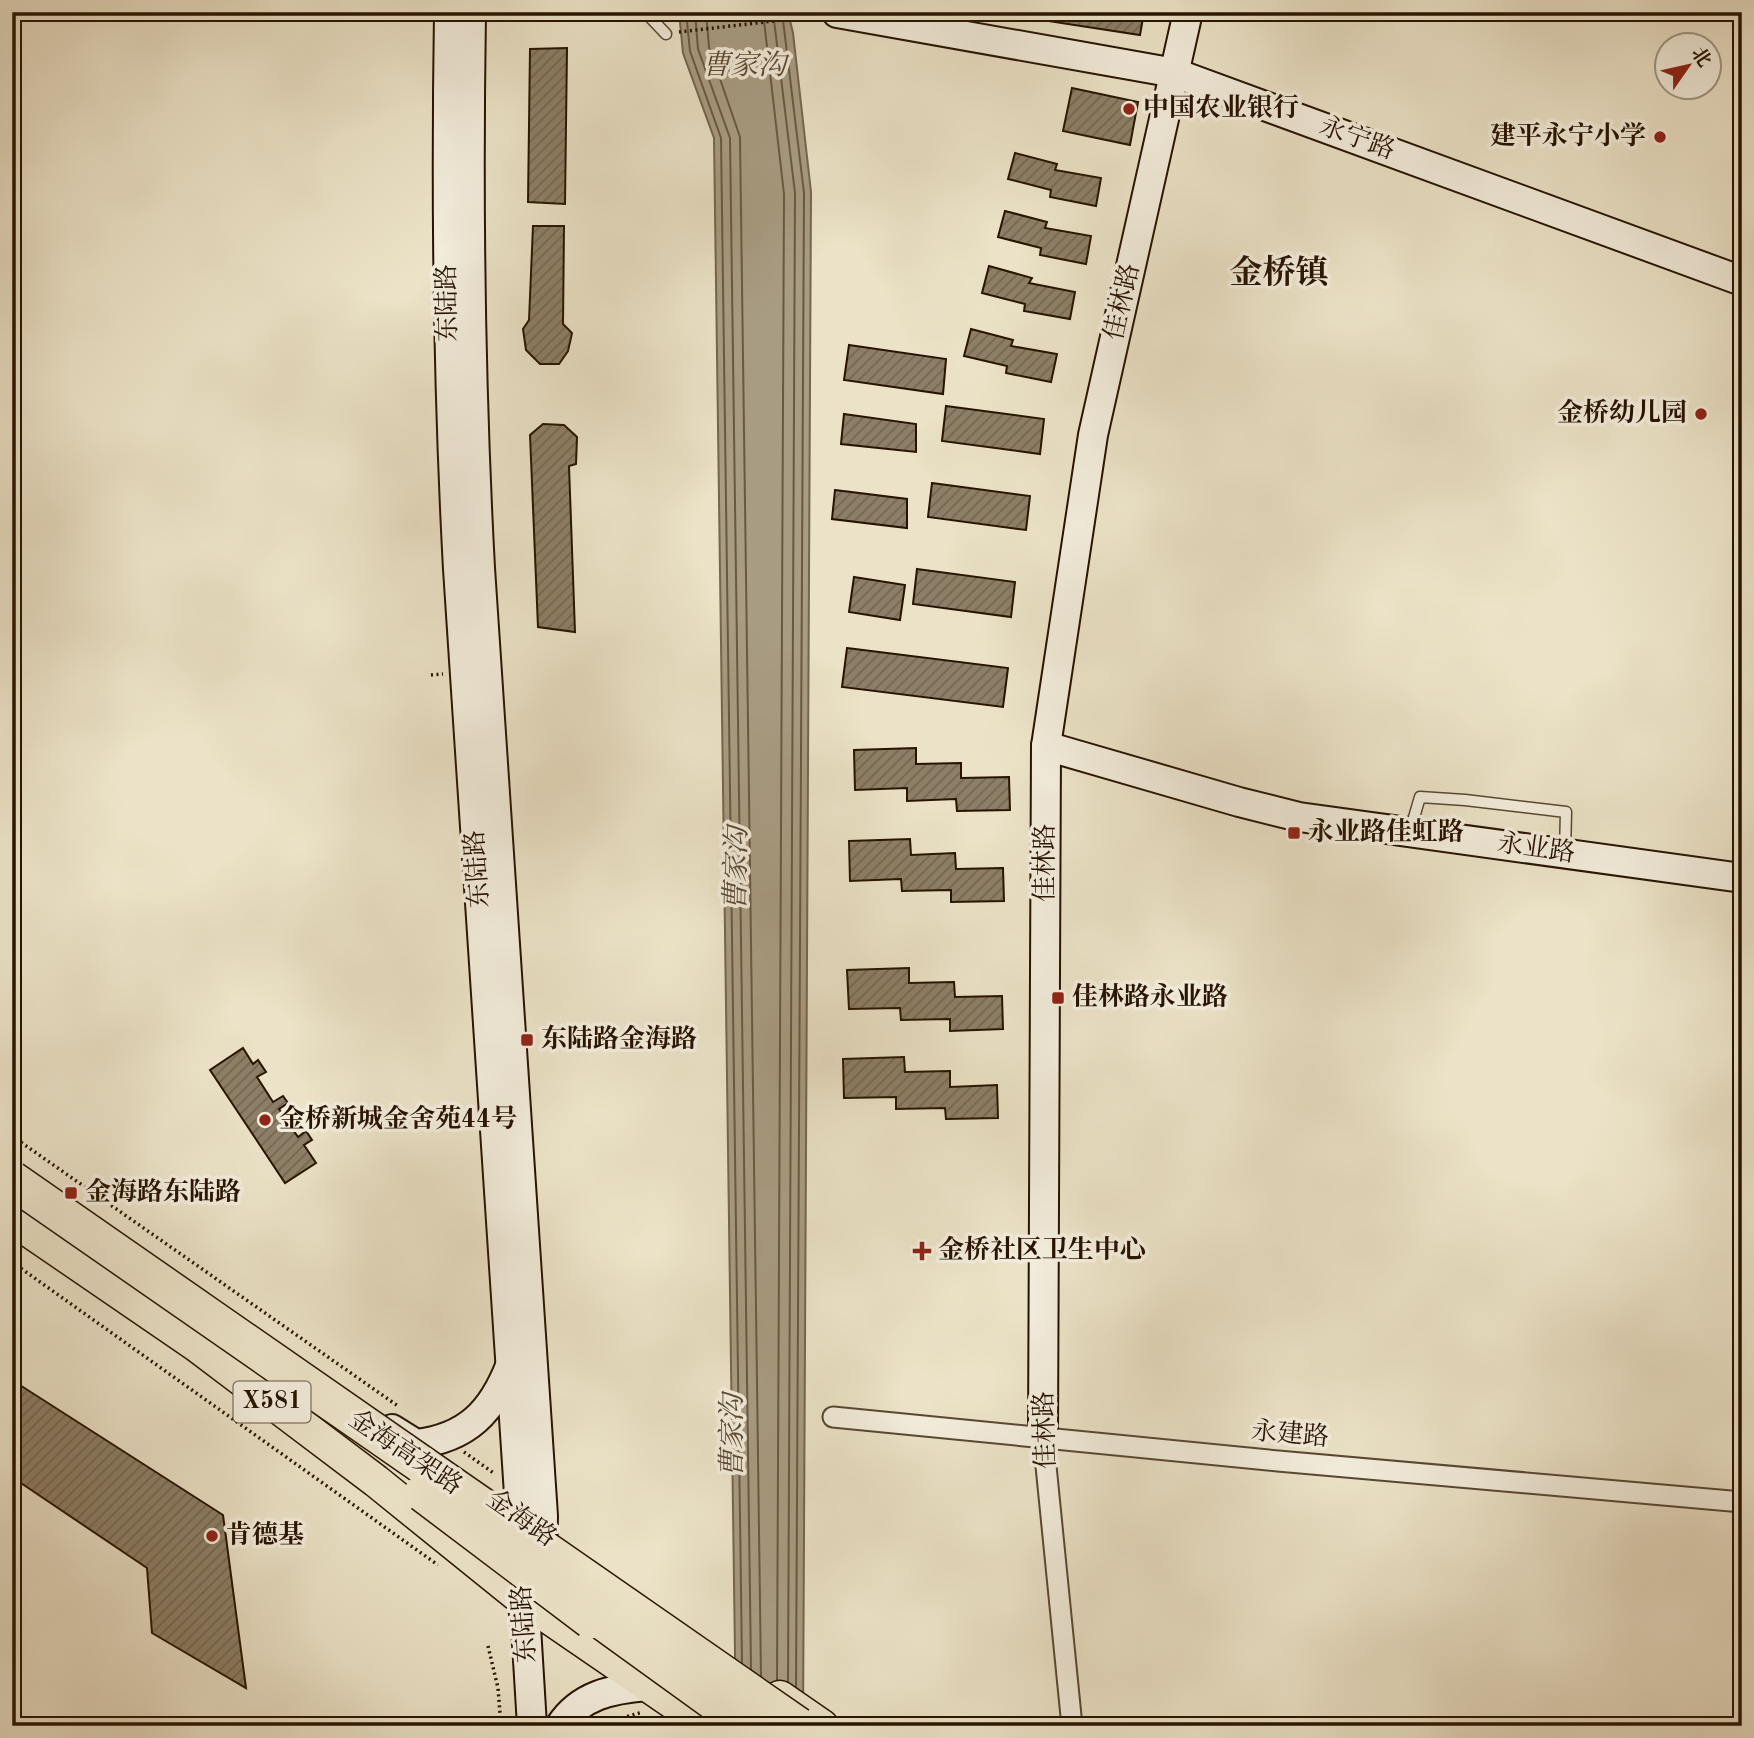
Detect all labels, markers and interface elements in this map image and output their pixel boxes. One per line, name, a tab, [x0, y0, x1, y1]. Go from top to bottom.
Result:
north arrow	[1652, 32, 1722, 102]
text: 北	[1687, 44, 1715, 71]
water label: 曹家沟	[702, 50, 790, 81]
place label: 中国农业银行	[1143, 93, 1299, 122]
marker: 中国农业银行	[1121, 101, 1137, 117]
street label: 永宁路	[1316, 112, 1399, 165]
place label: 建平永宁小学	[1490, 121, 1646, 150]
marker: 建平永宁小学	[1652, 129, 1668, 145]
district label: 金桥镇	[1230, 254, 1329, 291]
street label: 佳林路	[1100, 261, 1144, 343]
street label: 东陆路	[432, 264, 462, 342]
place label: 金桥幼儿园	[1557, 398, 1687, 427]
marker: 金桥幼儿园	[1693, 406, 1709, 422]
place label: 永业路佳虹路	[1308, 817, 1464, 846]
water label: 曹家沟	[720, 823, 753, 911]
street label: 佳林路	[1031, 824, 1059, 902]
marker: 永业路佳虹路	[1286, 825, 1302, 841]
street label: 东陆路	[460, 829, 494, 909]
street label: 永业路	[1496, 829, 1577, 867]
place label: 佳林路永业路	[1072, 982, 1228, 1011]
marker: 佳林路永业路	[1050, 990, 1066, 1006]
place label: 东陆路金海路	[541, 1024, 697, 1053]
marker: 东陆路金海路	[519, 1032, 535, 1048]
place label: 金桥新城金舍苑44号	[279, 1104, 517, 1133]
marker: 金桥新城金舍苑44号	[257, 1112, 273, 1128]
place label: 金海路东陆路	[85, 1177, 241, 1206]
marker: 金海路东陆路	[63, 1185, 79, 1201]
place label: 金桥社区卫生中心	[938, 1235, 1146, 1264]
marker: 金桥社区卫生中心	[912, 1241, 932, 1261]
road number: X581	[233, 1382, 310, 1422]
water label: 曹家沟	[717, 1390, 748, 1478]
street label: 佳林路	[1030, 1391, 1060, 1470]
street label: 金海高架路	[344, 1403, 468, 1500]
street label: 永建路	[1250, 1417, 1330, 1451]
street label: 金海路	[482, 1484, 562, 1552]
place label: 肯德基	[226, 1520, 304, 1549]
marker: 肯德基	[204, 1528, 220, 1544]
street label: 东陆路	[507, 1584, 541, 1664]

